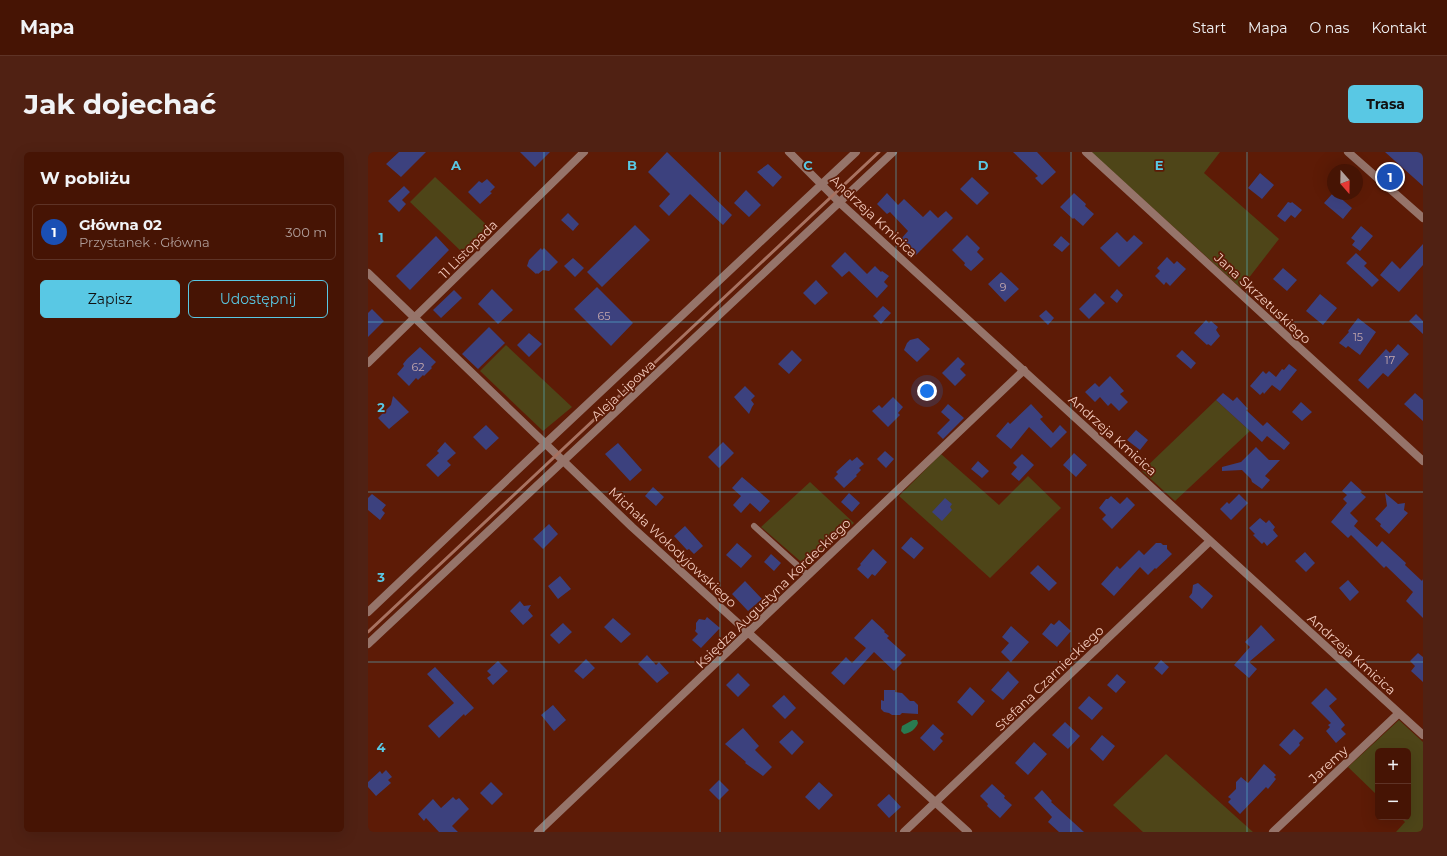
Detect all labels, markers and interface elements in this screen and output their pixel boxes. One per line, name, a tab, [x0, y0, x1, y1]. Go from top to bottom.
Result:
text: Mapa	[20, 16, 75, 39]
text: Start	[1192, 19, 1226, 37]
text: Mapa	[1248, 19, 1287, 37]
text: O nas	[1309, 19, 1349, 37]
text: Kontakt	[1371, 19, 1427, 37]
button: Trasa	[1348, 85, 1423, 123]
text: Jak dojechać	[24, 87, 216, 121]
text: A	[450, 157, 462, 173]
text: B	[627, 157, 637, 173]
text: C	[803, 157, 813, 173]
text: D	[978, 157, 989, 173]
text: E	[1155, 157, 1164, 173]
pin: 1	[1377, 162, 1403, 192]
north arrow	[1327, 164, 1363, 200]
text: W pobliżu	[40, 168, 130, 188]
street label: Andrzeja Kmicica	[827, 172, 921, 260]
text: Główna 02	[79, 215, 162, 234]
street label: 11 Listopada	[435, 216, 501, 282]
text: 1	[51, 224, 57, 240]
text: 300 m	[285, 224, 327, 240]
text: 1	[378, 229, 384, 245]
text: Przystanek · Główna	[79, 234, 210, 250]
street label: Jana Skrzetuskiego	[1211, 249, 1314, 347]
button: Zapisz	[40, 280, 180, 318]
button: Udostępnij	[188, 280, 328, 318]
house number: 9	[1000, 280, 1007, 294]
house number: 65	[598, 309, 610, 323]
house number: 15	[1353, 330, 1363, 344]
house number: 17	[1385, 353, 1395, 367]
street label: Aleja Lipowa	[588, 356, 658, 424]
house number: 62	[412, 360, 424, 374]
your location	[917, 381, 937, 401]
street label: Andrzeja Kmicica	[1066, 391, 1160, 479]
text: 2	[377, 399, 385, 415]
street label: Michała Wołodyjowskiego	[606, 484, 740, 610]
street label: Księdza Augustyna Kordeckiego	[692, 515, 854, 671]
text: 3	[376, 569, 385, 585]
street label: Andrzeja Kmicica	[1305, 610, 1399, 698]
street label: Stefana Czarnieckiego	[991, 622, 1107, 734]
text: 4	[377, 739, 386, 755]
street label: Jaremy	[1304, 741, 1352, 787]
map controls	[1375, 748, 1411, 820]
button: +	[1375, 748, 1411, 784]
button: −	[1375, 784, 1411, 820]

